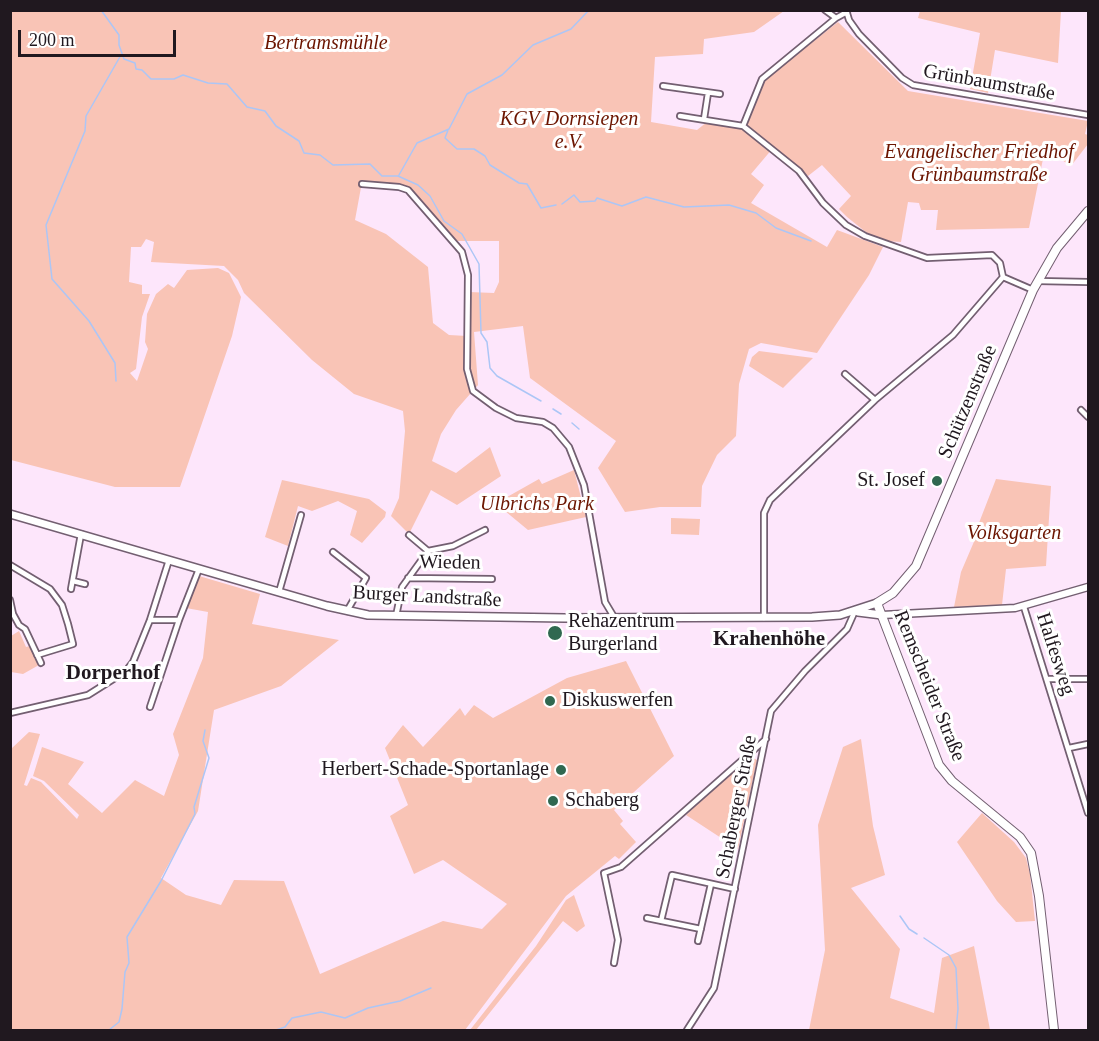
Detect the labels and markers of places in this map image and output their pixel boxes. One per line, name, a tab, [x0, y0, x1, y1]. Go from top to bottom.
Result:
place label: St. Josef	[857, 469, 925, 493]
marker: St. Josef	[930, 474, 944, 488]
place label: Rehazentrum Burgerland	[568, 610, 675, 657]
marker: Rehazentrum Burgerland	[546, 624, 564, 642]
place label: Diskuswerfen	[562, 689, 673, 713]
marker: Diskuswerfen	[543, 694, 557, 708]
place label: Herbert-Schade-Sportanlage	[321, 758, 549, 782]
marker: Herbert-Schade-Sportanlage	[554, 763, 568, 777]
place label: Schaberg	[565, 789, 639, 813]
marker: Schaberg	[546, 794, 560, 808]

